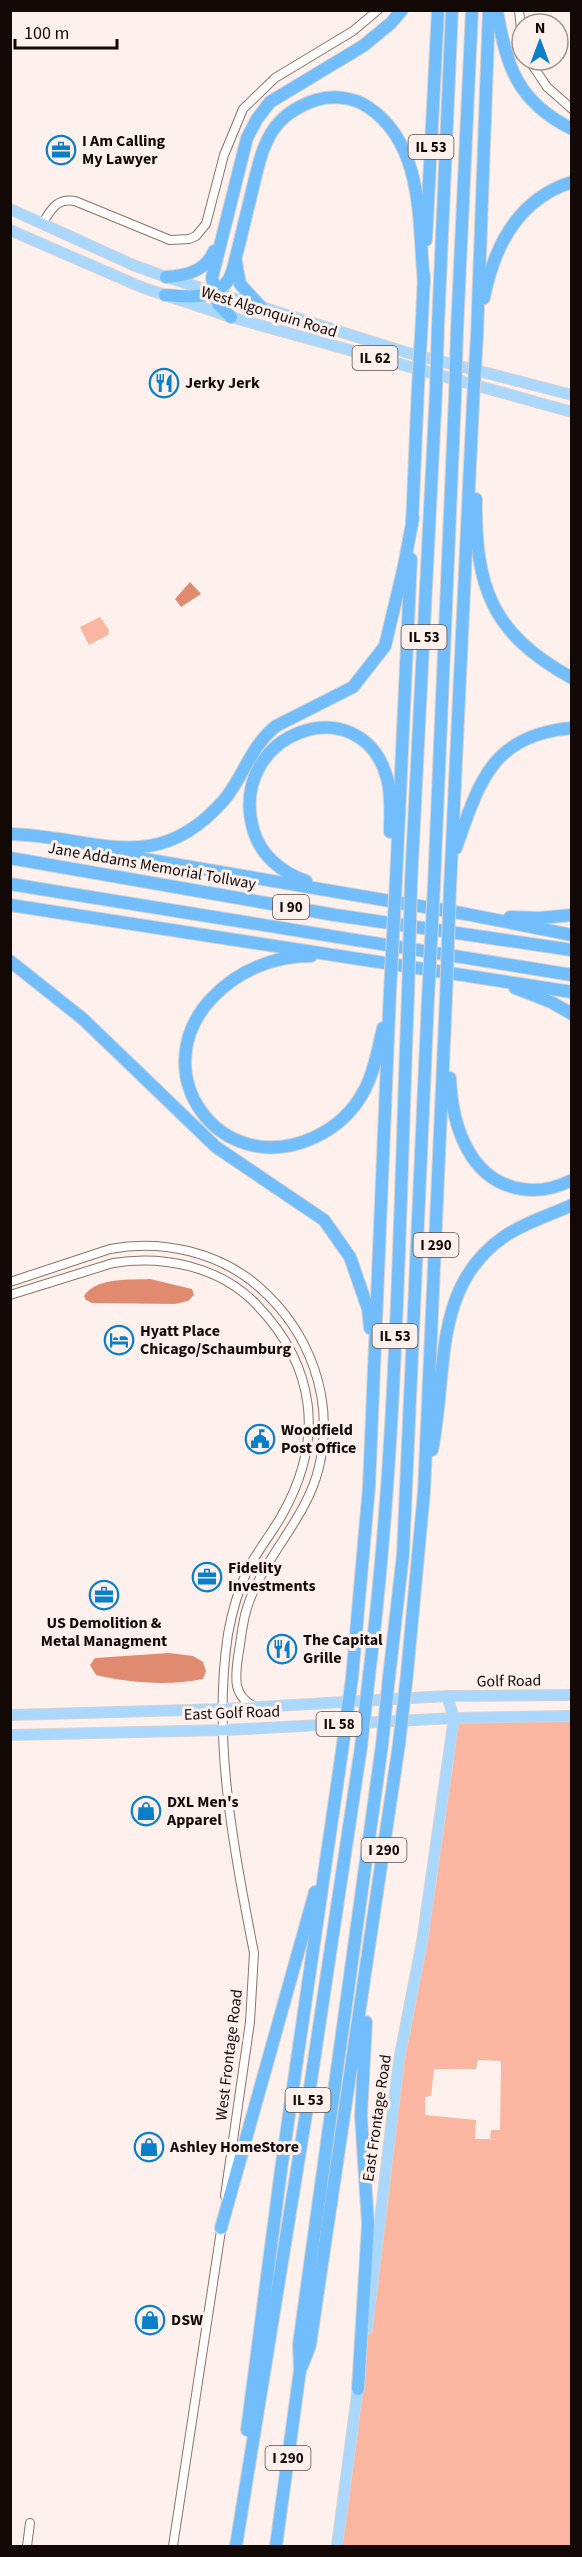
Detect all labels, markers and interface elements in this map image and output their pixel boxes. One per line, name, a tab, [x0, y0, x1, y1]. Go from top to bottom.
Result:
scale bar	[15, 12, 117, 50]
north arrow	[510, 12, 570, 72]
text: N	[535, 17, 545, 39]
text: 100 m	[24, 21, 69, 46]
place label: I Am Calling My Lawyer	[82, 130, 166, 170]
office icon: I Am Calling My Lawyer	[45, 134, 77, 166]
road number: IL 53	[408, 135, 454, 159]
street label: West Algonquin Road	[198, 281, 340, 343]
road number: IL 62	[352, 346, 398, 370]
restaurant icon: Jerky Jerk	[148, 367, 180, 399]
place label: Jerky Jerk	[185, 372, 260, 394]
road number: IL 53	[402, 625, 446, 649]
street label: Jane Addams Memorial Tollway	[46, 837, 258, 895]
road number: I 90	[273, 895, 309, 919]
road number: I 290	[414, 1233, 458, 1257]
place label: Hyatt Place Chicago/Schaumburg	[140, 1320, 291, 1360]
hotel icon: Hyatt Place Chicago/Schaumburg	[103, 1324, 135, 1356]
road number: IL 53	[372, 1324, 418, 1348]
place label: Woodfield Post Office	[281, 1419, 356, 1459]
public building icon: Woodfield Post Office	[244, 1423, 276, 1455]
place label: Fidelity Investments	[228, 1557, 316, 1597]
office icon: Fidelity Investments	[191, 1561, 223, 1593]
office icon: US Demolition & Metal Managment	[88, 1579, 120, 1611]
place label: US Demolition & Metal Managment	[41, 1612, 167, 1652]
place label: The Capital Grille	[303, 1629, 383, 1669]
restaurant icon: The Capital Grille	[266, 1633, 298, 1665]
street label: Golf Road	[476, 1669, 542, 1693]
street label: East Golf Road	[183, 1700, 281, 1726]
road number: IL 58	[316, 1712, 362, 1736]
place label: DXL Men's Apparel	[166, 1791, 239, 1831]
shop icon: DXL Men's Apparel	[130, 1795, 162, 1827]
road number: I 290	[362, 1838, 406, 1862]
street label: West Frontage Road	[210, 1988, 248, 2122]
street label: East Frontage Road	[357, 2053, 397, 2183]
road number: IL 53	[286, 2088, 330, 2112]
shop icon: Ashley HomeStore	[133, 2131, 165, 2163]
place label: Ashley HomeStore	[169, 2136, 299, 2158]
shop icon: DSW	[134, 2304, 166, 2336]
place label: DSW	[171, 2309, 203, 2331]
road number: I 290	[266, 2446, 310, 2470]

